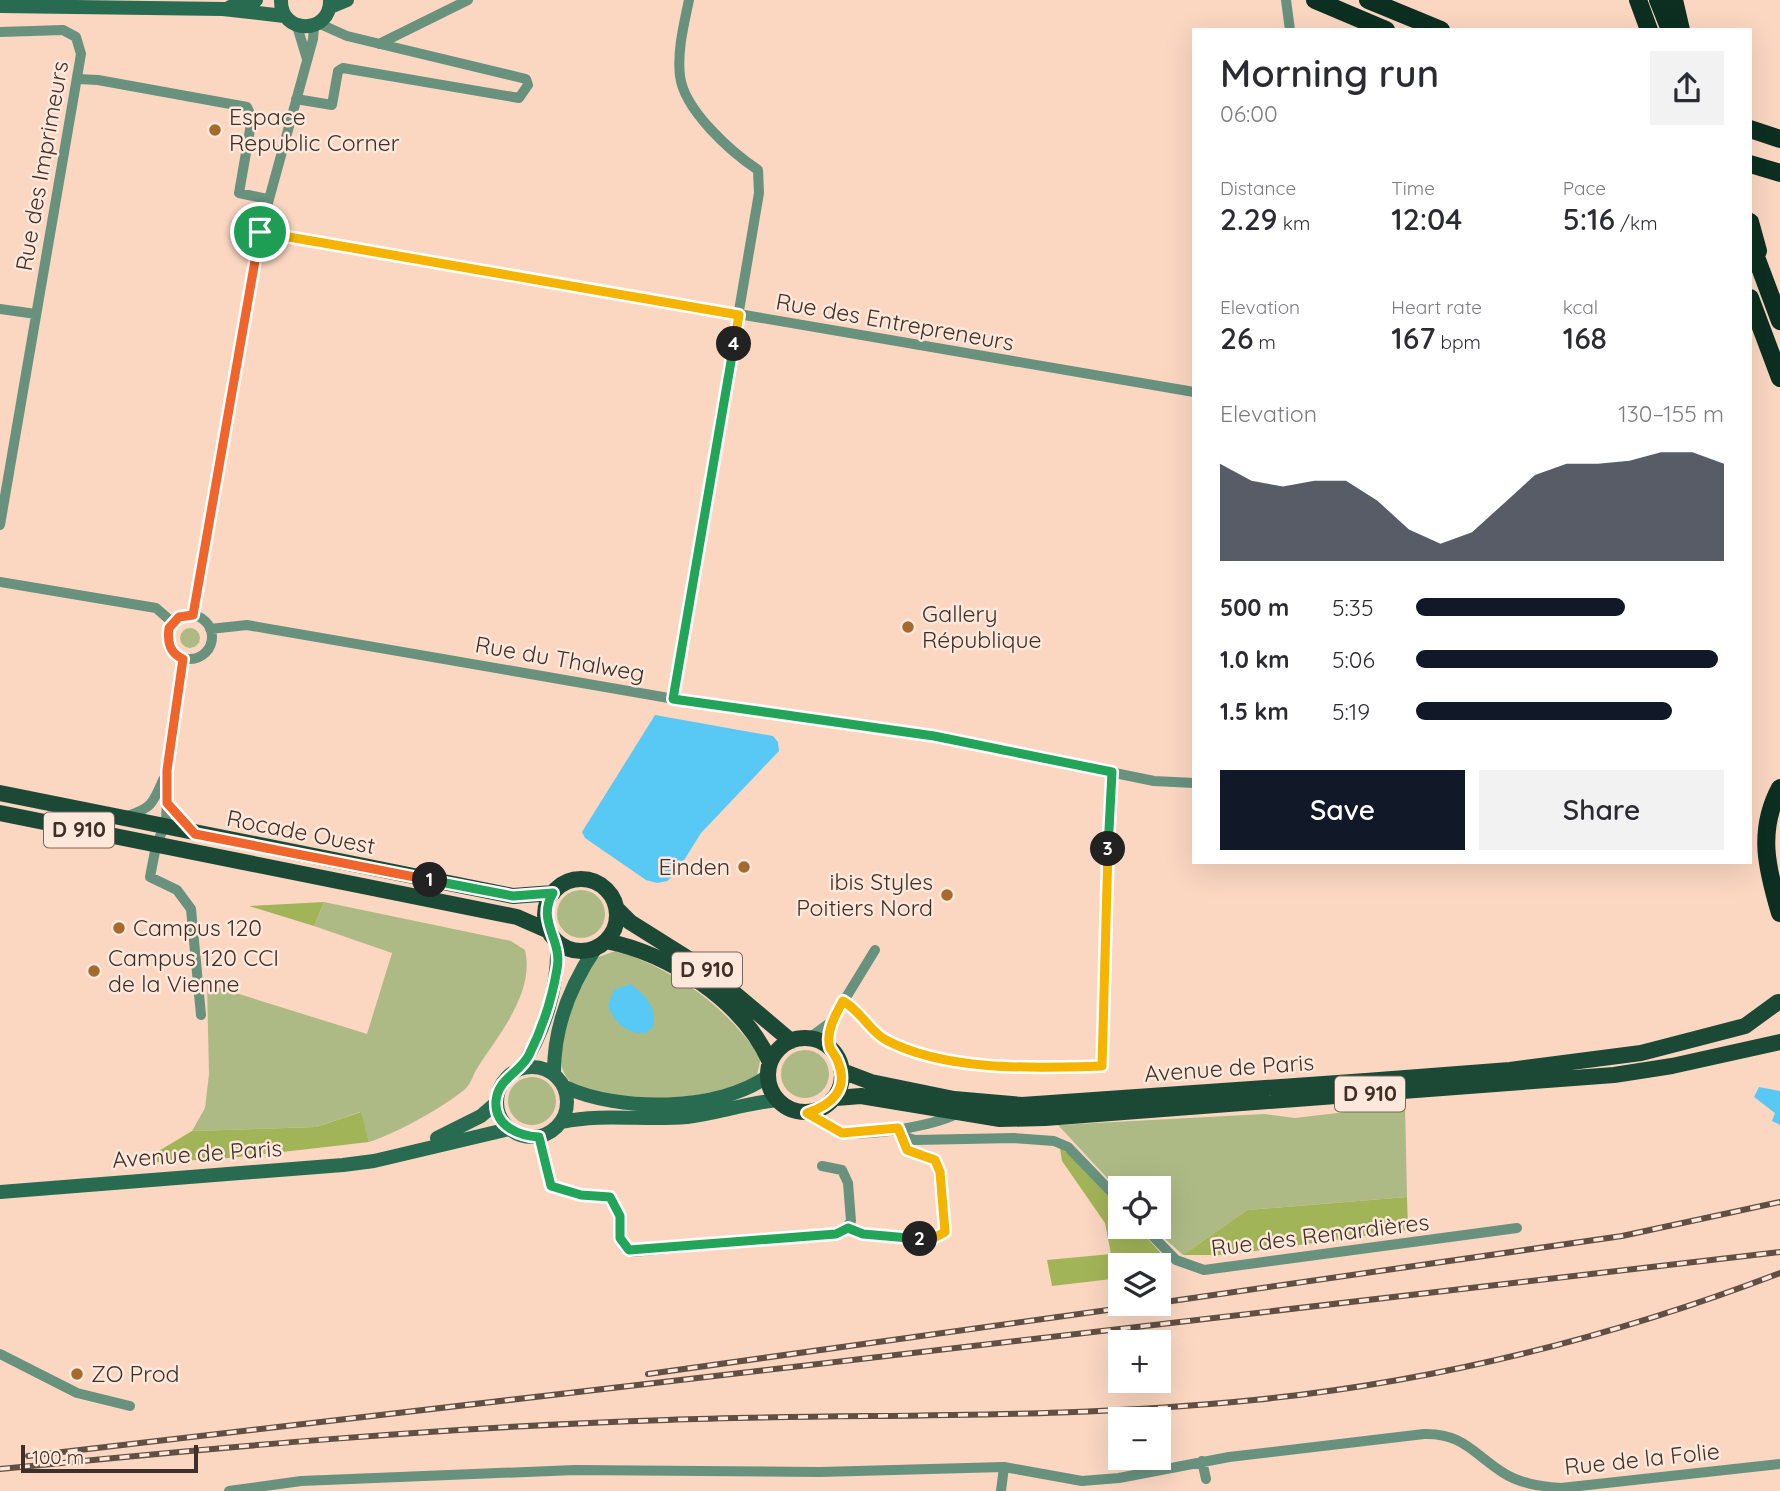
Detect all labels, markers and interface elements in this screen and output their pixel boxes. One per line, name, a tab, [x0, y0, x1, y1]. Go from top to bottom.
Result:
text: Morning run	[1220, 49, 1439, 97]
button: share	[1650, 51, 1724, 125]
street label: Rue des Imprimeurs	[9, 59, 74, 273]
text: 06:00	[1220, 99, 1278, 128]
place label: Espace Republic Corner	[229, 102, 400, 157]
marker: Espace Republic Corner	[207, 122, 223, 138]
text: Distance	[1220, 176, 1296, 200]
text: Time	[1391, 176, 1435, 200]
text: Pace	[1563, 176, 1606, 200]
text: 2.29	[1220, 200, 1278, 238]
text: 12:04	[1391, 200, 1462, 238]
text: 5:16	[1563, 200, 1615, 238]
pin	[230, 202, 290, 262]
text: km	[1278, 211, 1310, 235]
text: /km	[1615, 211, 1658, 235]
icon: arrive	[241, 213, 279, 251]
street label: Rue des Entrepreneurs	[774, 286, 1016, 357]
text: Elevation	[1220, 295, 1300, 319]
text: Heart rate	[1391, 295, 1482, 319]
text: kcal	[1563, 295, 1598, 319]
text: 26	[1220, 319, 1253, 357]
text: 167	[1391, 319, 1435, 357]
text: 168	[1563, 319, 1607, 357]
pin: 4	[716, 326, 752, 362]
text: m	[1253, 330, 1276, 354]
text: bpm	[1435, 330, 1481, 354]
text: 4	[728, 331, 739, 355]
text: Elevation	[1220, 399, 1317, 428]
text: 130–155 m	[1618, 399, 1724, 428]
text: 500 m	[1220, 593, 1289, 622]
text: 5:35	[1332, 593, 1373, 622]
place label: Gallery République	[922, 599, 1042, 654]
marker: Gallery République	[900, 619, 916, 635]
street label: Rue du Thalweg	[473, 629, 647, 688]
text: 1.0 km	[1220, 645, 1290, 674]
text: 5:06	[1332, 645, 1375, 674]
text: 1.5 km	[1220, 697, 1289, 726]
text: 5:19	[1332, 697, 1370, 726]
button: Save	[1220, 770, 1465, 850]
button: Share	[1479, 770, 1724, 850]
street label: Rocade Ouest	[224, 803, 378, 860]
road number: D 910	[44, 812, 114, 848]
pin: 3	[1090, 832, 1126, 866]
text: 3	[1102, 836, 1113, 860]
place label: Einden	[658, 852, 730, 881]
marker: Einden	[736, 859, 752, 875]
pin: 1	[412, 862, 448, 898]
text: 1	[426, 867, 433, 891]
place label: ibis Styles Poitiers Nord	[796, 867, 933, 922]
marker: ibis Styles Poitiers Nord	[939, 887, 955, 903]
place label: Campus 120	[133, 913, 262, 942]
marker: Campus 120	[111, 920, 127, 936]
place label: Campus 120 CCI de la Vienne	[108, 943, 279, 998]
road number: D 910	[672, 953, 742, 988]
marker: Campus 120 CCI de la Vienne	[86, 963, 102, 979]
street label: Avenue de Paris	[1143, 1047, 1315, 1088]
road number: D 910	[1335, 1076, 1405, 1112]
street label: Avenue de Paris	[111, 1133, 283, 1174]
map controls	[1108, 1176, 1171, 1470]
button: locate	[1108, 1176, 1171, 1239]
street label: Rue des Renardières	[1209, 1207, 1431, 1262]
pin: 2	[902, 1222, 937, 1256]
text: 2	[914, 1226, 925, 1250]
button: layers	[1108, 1253, 1171, 1316]
button: +	[1108, 1330, 1171, 1393]
place label: ZO Prod	[91, 1359, 179, 1388]
marker: ZO Prod	[69, 1366, 85, 1382]
button: −	[1108, 1407, 1171, 1470]
street label: Rue de la Folie	[1563, 1436, 1721, 1481]
scale bar	[21, 1442, 198, 1474]
text: 100 m	[32, 1445, 84, 1469]

